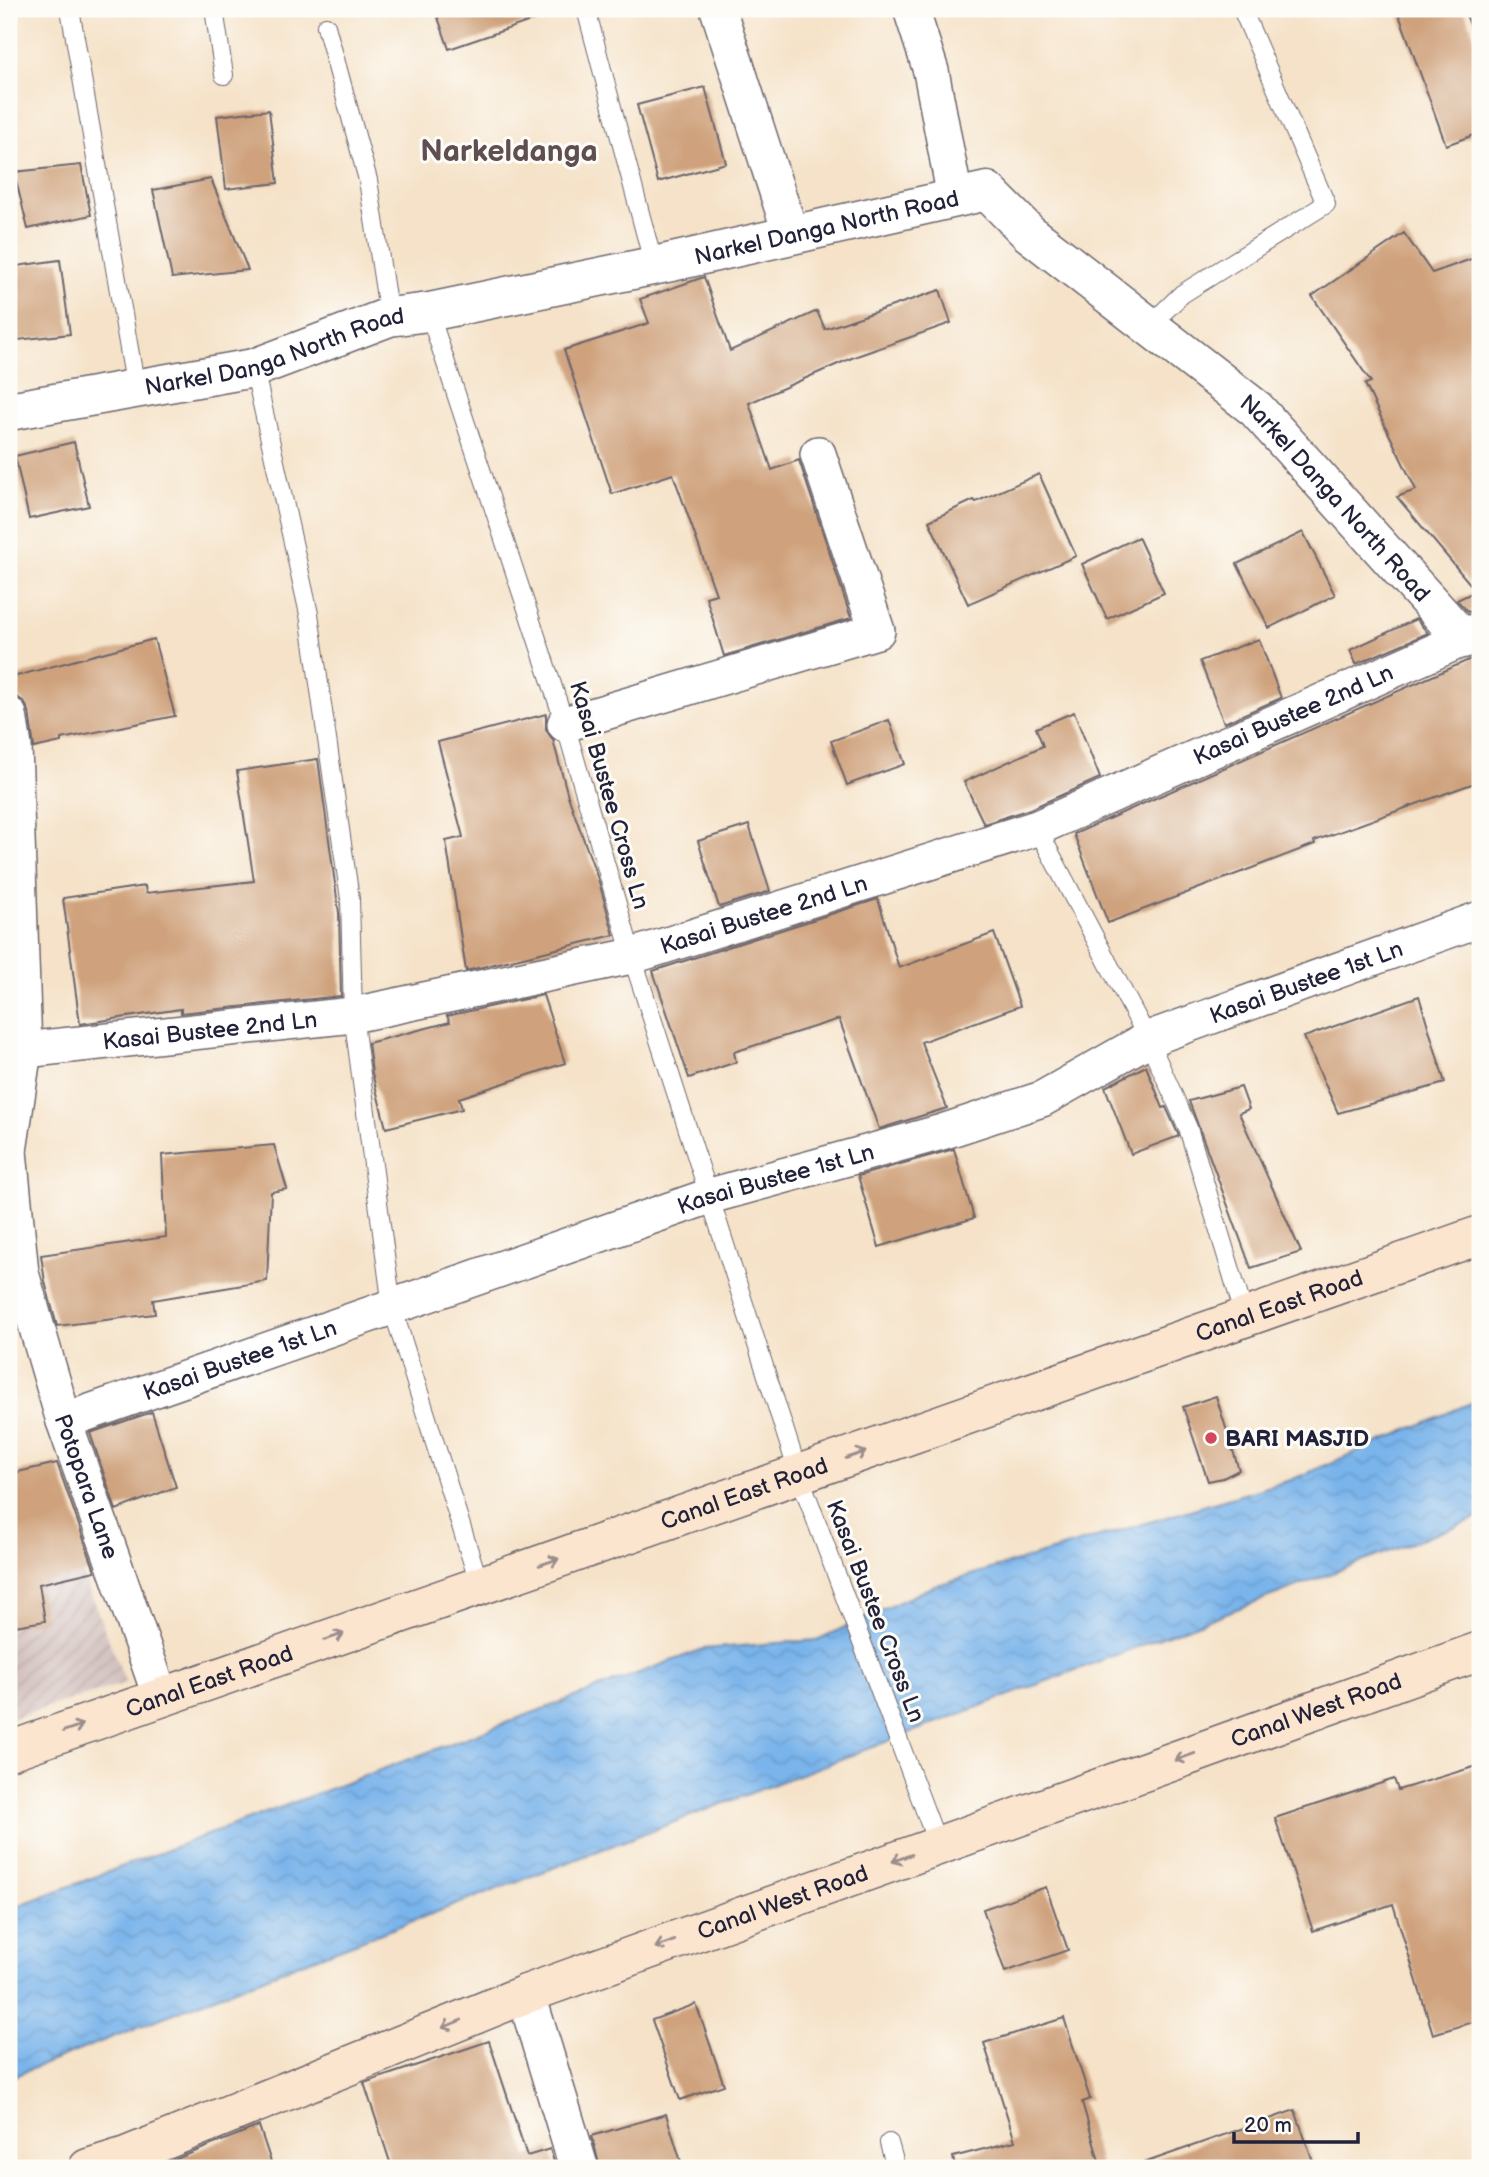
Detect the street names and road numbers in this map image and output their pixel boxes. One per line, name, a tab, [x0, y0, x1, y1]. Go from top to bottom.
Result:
street label: Narkel Danga North Road	[692, 185, 962, 271]
street label: Narkel Danga North Road	[143, 302, 406, 402]
street label: Narkel Danga North Road	[1234, 389, 1436, 608]
street label: Kasai Bustee 2nd Ln	[1189, 659, 1398, 772]
street label: Kasai Bustee Cross Ln	[563, 678, 655, 912]
street label: Kasai Bustee 2nd Ln	[657, 870, 871, 961]
street label: Kasai Bustee 1st Ln	[1206, 935, 1407, 1030]
street label: Kasai Bustee 2nd Ln	[101, 1006, 319, 1057]
street label: Kasai Bustee 1st Ln	[674, 1138, 877, 1221]
street label: Canal East Road	[1192, 1264, 1367, 1349]
street label: Kasai Bustee 1st Ln	[139, 1314, 341, 1407]
street label: Potopara Lane	[48, 1411, 124, 1563]
street label: Canal East Road	[657, 1452, 832, 1536]
street label: Kasai Bustee Cross Ln	[820, 1496, 930, 1726]
street label: Canal East Road	[122, 1640, 297, 1724]
street label: Canal West Road	[1227, 1667, 1406, 1754]
street label: Canal West Road	[694, 1859, 872, 1946]

